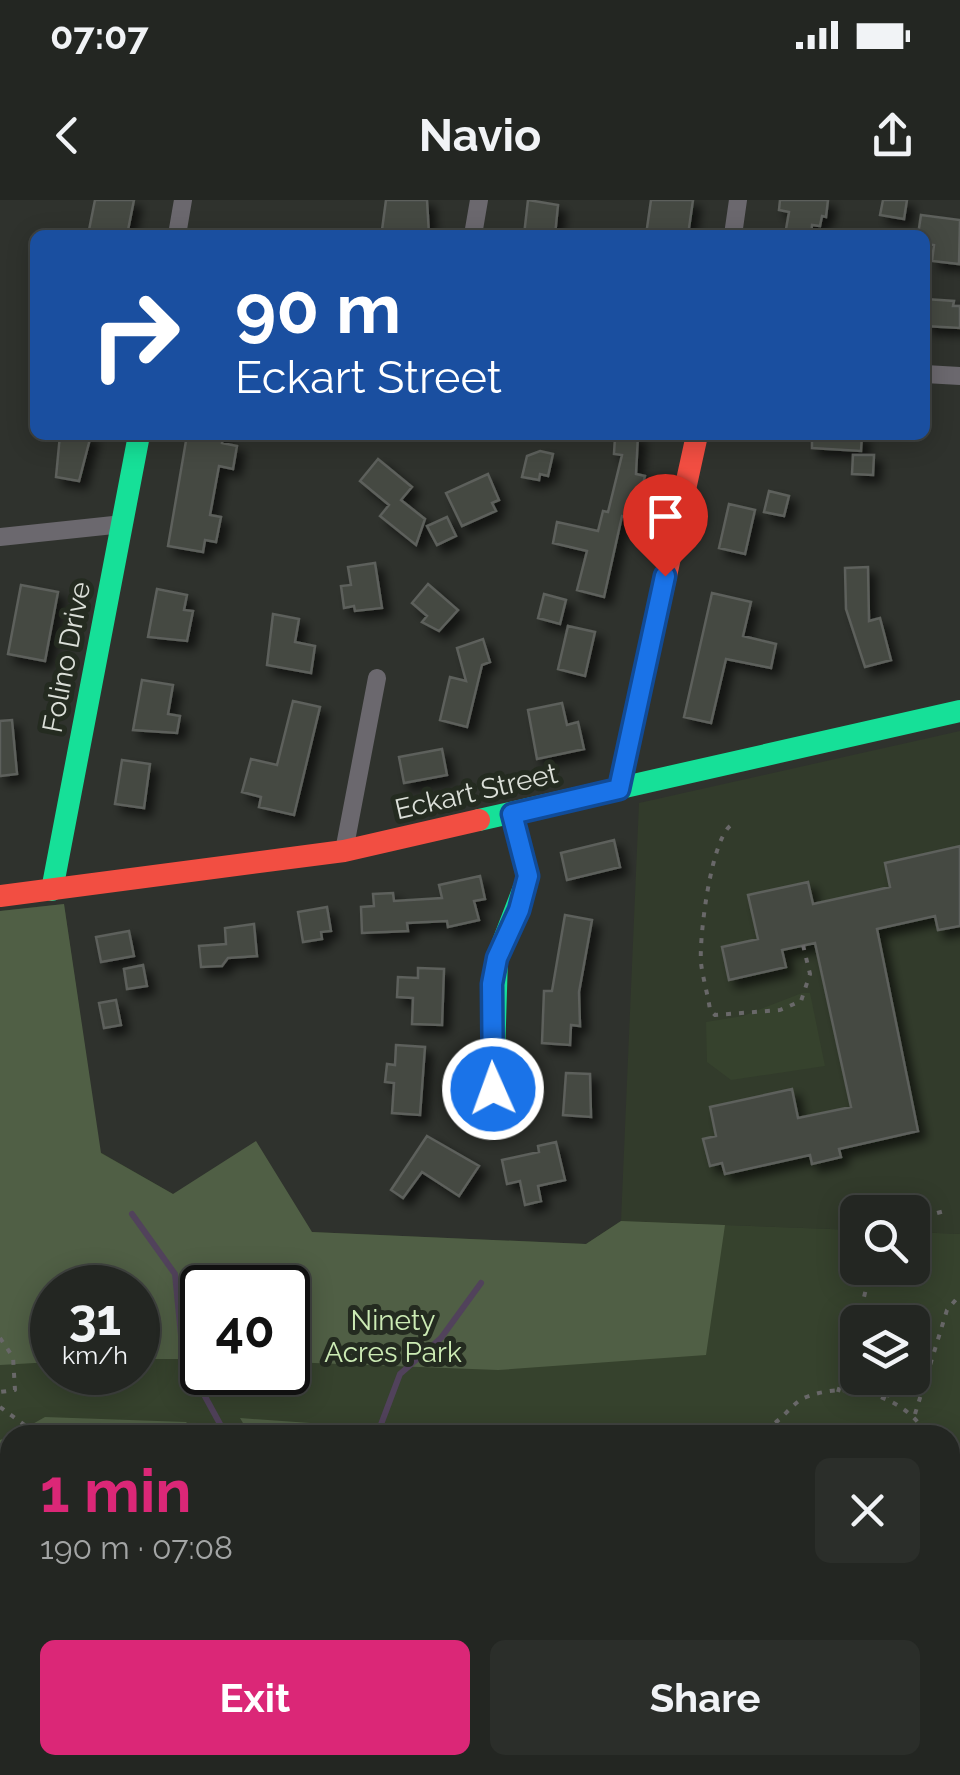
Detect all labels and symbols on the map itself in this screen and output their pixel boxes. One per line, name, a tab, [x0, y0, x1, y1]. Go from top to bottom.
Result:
pin	[623, 474, 708, 577]
street label: Folino Drive	[36, 579, 97, 735]
street label: Eckart Street	[392, 757, 561, 826]
position arrow	[441, 1037, 545, 1141]
speed limit sign: 40	[180, 1265, 310, 1395]
park label: Ninety Acres Park	[324, 1304, 462, 1369]

